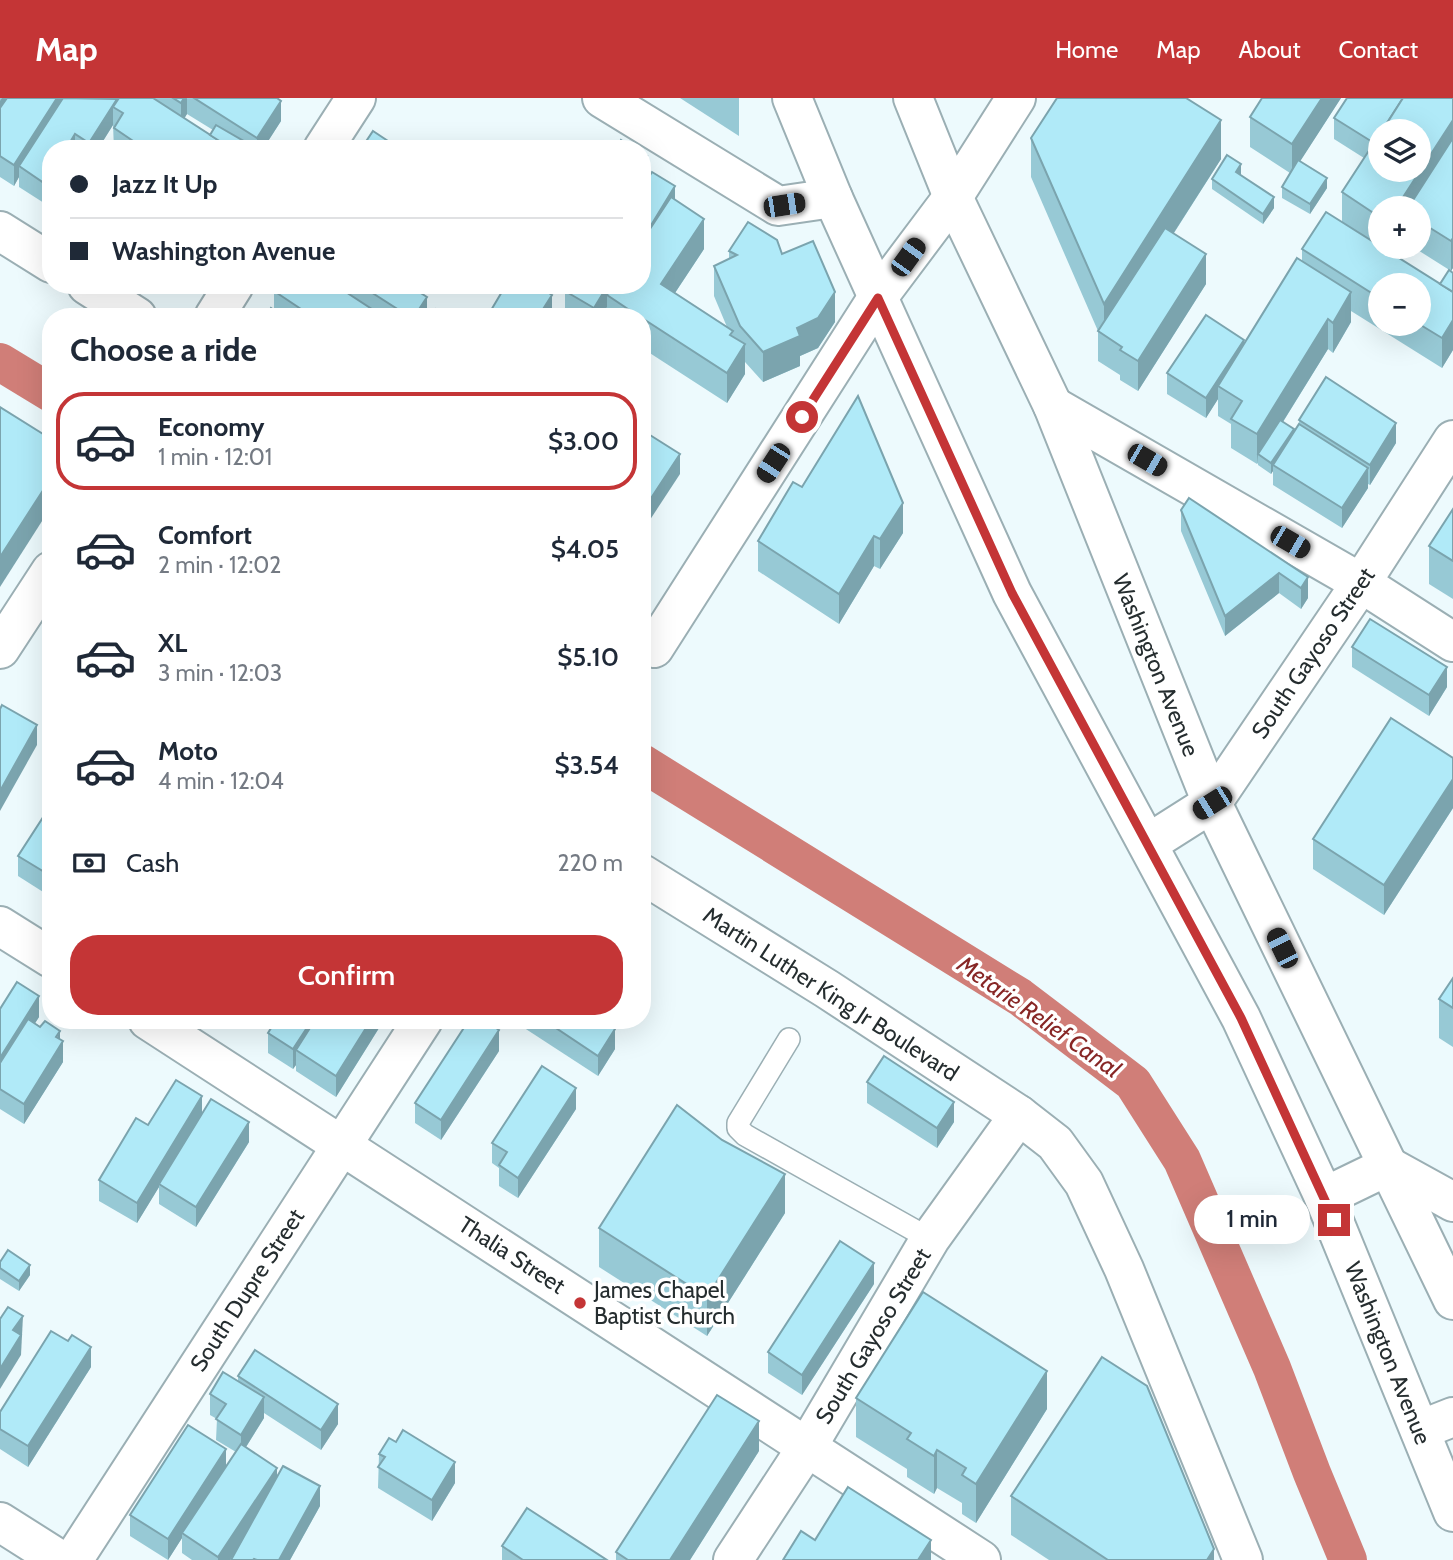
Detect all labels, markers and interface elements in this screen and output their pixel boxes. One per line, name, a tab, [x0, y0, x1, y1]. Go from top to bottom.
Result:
text: Map	[35, 29, 98, 69]
text: Home	[1055, 35, 1118, 64]
text: Map	[1156, 35, 1201, 64]
text: About	[1239, 35, 1301, 64]
text: Contact	[1339, 35, 1418, 64]
map controls	[1368, 119, 1431, 336]
button: layers	[1368, 119, 1431, 182]
text: Jazz It Up	[112, 168, 217, 200]
car	[762, 191, 807, 219]
button: +	[1368, 196, 1431, 259]
car	[888, 234, 929, 280]
text: Washington Avenue	[112, 235, 335, 267]
button: −	[1368, 273, 1431, 336]
text: Choose a ride	[70, 330, 257, 369]
route start	[786, 401, 818, 433]
icon: car	[74, 410, 137, 473]
text: Economy	[158, 411, 264, 443]
text: $3.00	[548, 425, 619, 457]
car	[753, 440, 794, 486]
car	[1124, 440, 1171, 480]
text: 1 min · 12:01	[158, 443, 272, 471]
icon: car	[74, 518, 137, 581]
text: Comfort	[158, 519, 252, 551]
car	[1267, 522, 1314, 562]
text: $4.05	[551, 533, 619, 565]
text: 2 min · 12:02	[158, 551, 281, 579]
street label: South Gayoso Street	[1245, 562, 1381, 744]
street label: Washington Avenue	[1107, 570, 1205, 761]
icon: car	[74, 626, 137, 689]
text: XL	[158, 627, 187, 659]
text: $5.10	[557, 641, 619, 673]
text: 3 min · 12:03	[158, 659, 282, 687]
icon: car	[74, 734, 137, 797]
text: Moto	[158, 735, 218, 767]
text: $3.54	[554, 749, 619, 781]
text: 4 min · 12:04	[158, 767, 284, 795]
car	[1189, 783, 1236, 823]
icon: cash	[70, 844, 108, 882]
text: Cash	[126, 847, 179, 879]
text: 220 m	[557, 849, 623, 877]
street label: Martin Luther King Jr Boulevard	[698, 901, 964, 1087]
car	[1264, 925, 1301, 971]
button: Confirm	[70, 935, 623, 1015]
water label: Metarie Relief Canal	[951, 949, 1127, 1084]
callout: 1 min	[1194, 1196, 1310, 1244]
street label: South Dupre Street	[184, 1203, 310, 1376]
route end	[1318, 1204, 1350, 1236]
text: 1 min	[1226, 1205, 1278, 1233]
street label: Thalia Street	[454, 1210, 571, 1300]
street label: South Gayoso Street	[809, 1243, 937, 1429]
street label: Washington Avenue	[1339, 1258, 1437, 1449]
place label: James Chapel Baptist Church	[593, 1276, 735, 1330]
marker: James Chapel Baptist Church	[572, 1295, 588, 1311]

